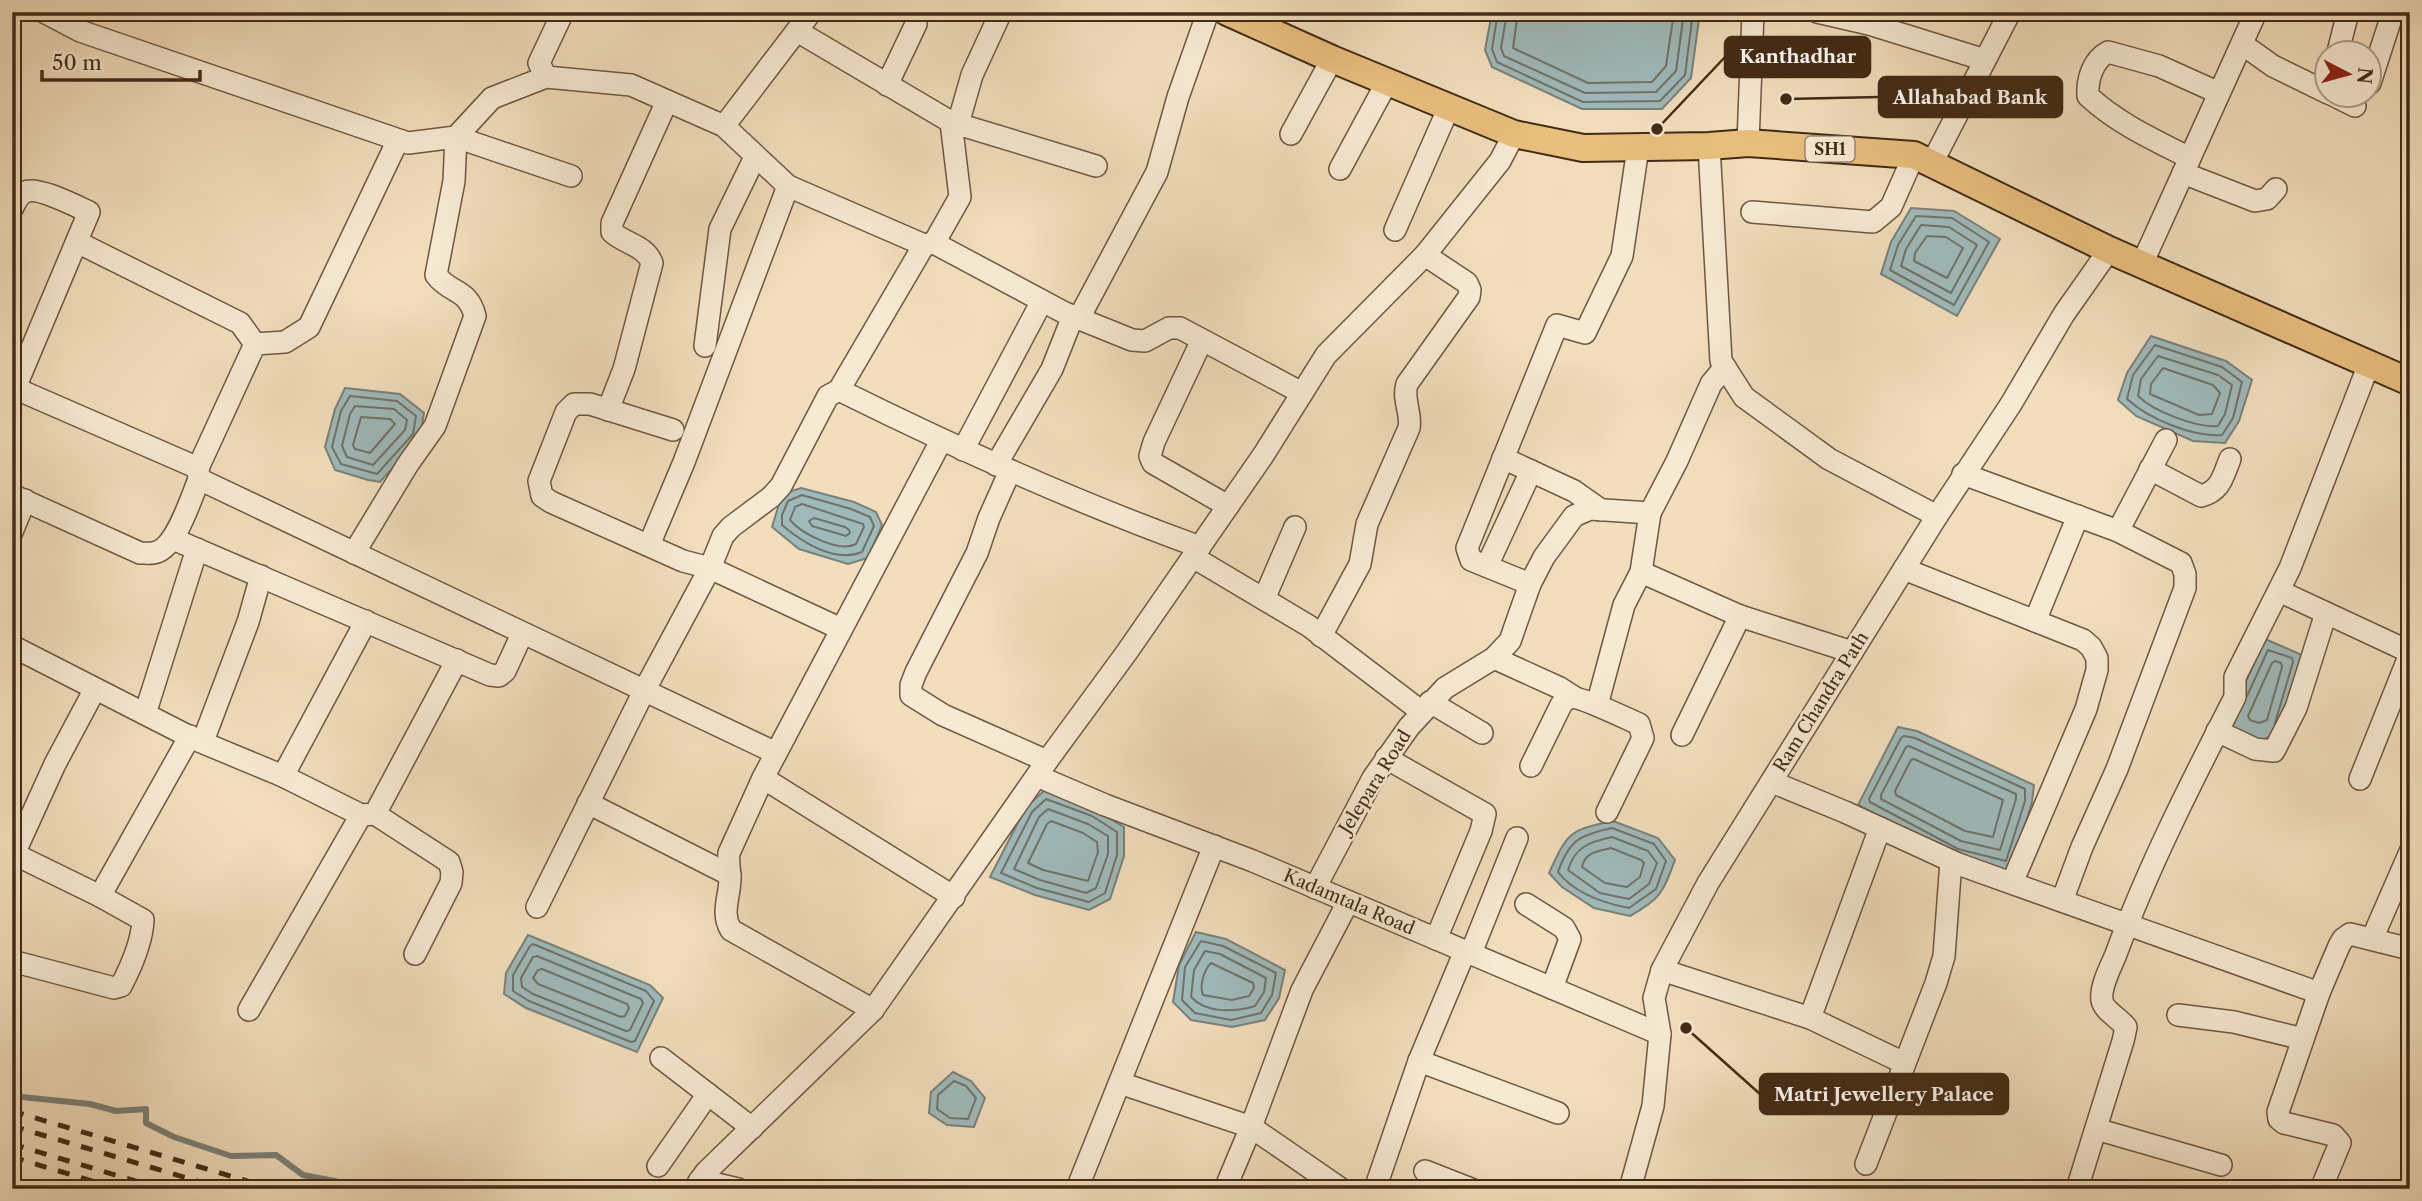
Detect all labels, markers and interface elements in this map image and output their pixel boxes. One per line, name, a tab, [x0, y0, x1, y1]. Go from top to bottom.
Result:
callout: Kanthadhar	[1725, 37, 1870, 77]
scale bar	[42, 38, 200, 82]
north arrow	[2314, 38, 2384, 108]
text: Kanthadhar	[1740, 45, 1857, 68]
text: 50 m	[52, 50, 102, 75]
text: N	[2352, 66, 2377, 85]
callout: Allahabad Bank	[1879, 77, 2062, 117]
text: Allahabad Bank	[1892, 86, 2048, 109]
road number: SH1	[1806, 136, 1854, 162]
street label: Ram Chandra Path	[1769, 628, 1873, 776]
street label: Jelepara Road	[1333, 726, 1416, 841]
street label: Kadamtala Road	[1280, 864, 1418, 940]
callout: Matri Jewellery Palace	[1760, 1074, 2008, 1114]
text: Matri Jewellery Palace	[1774, 1083, 1994, 1106]

